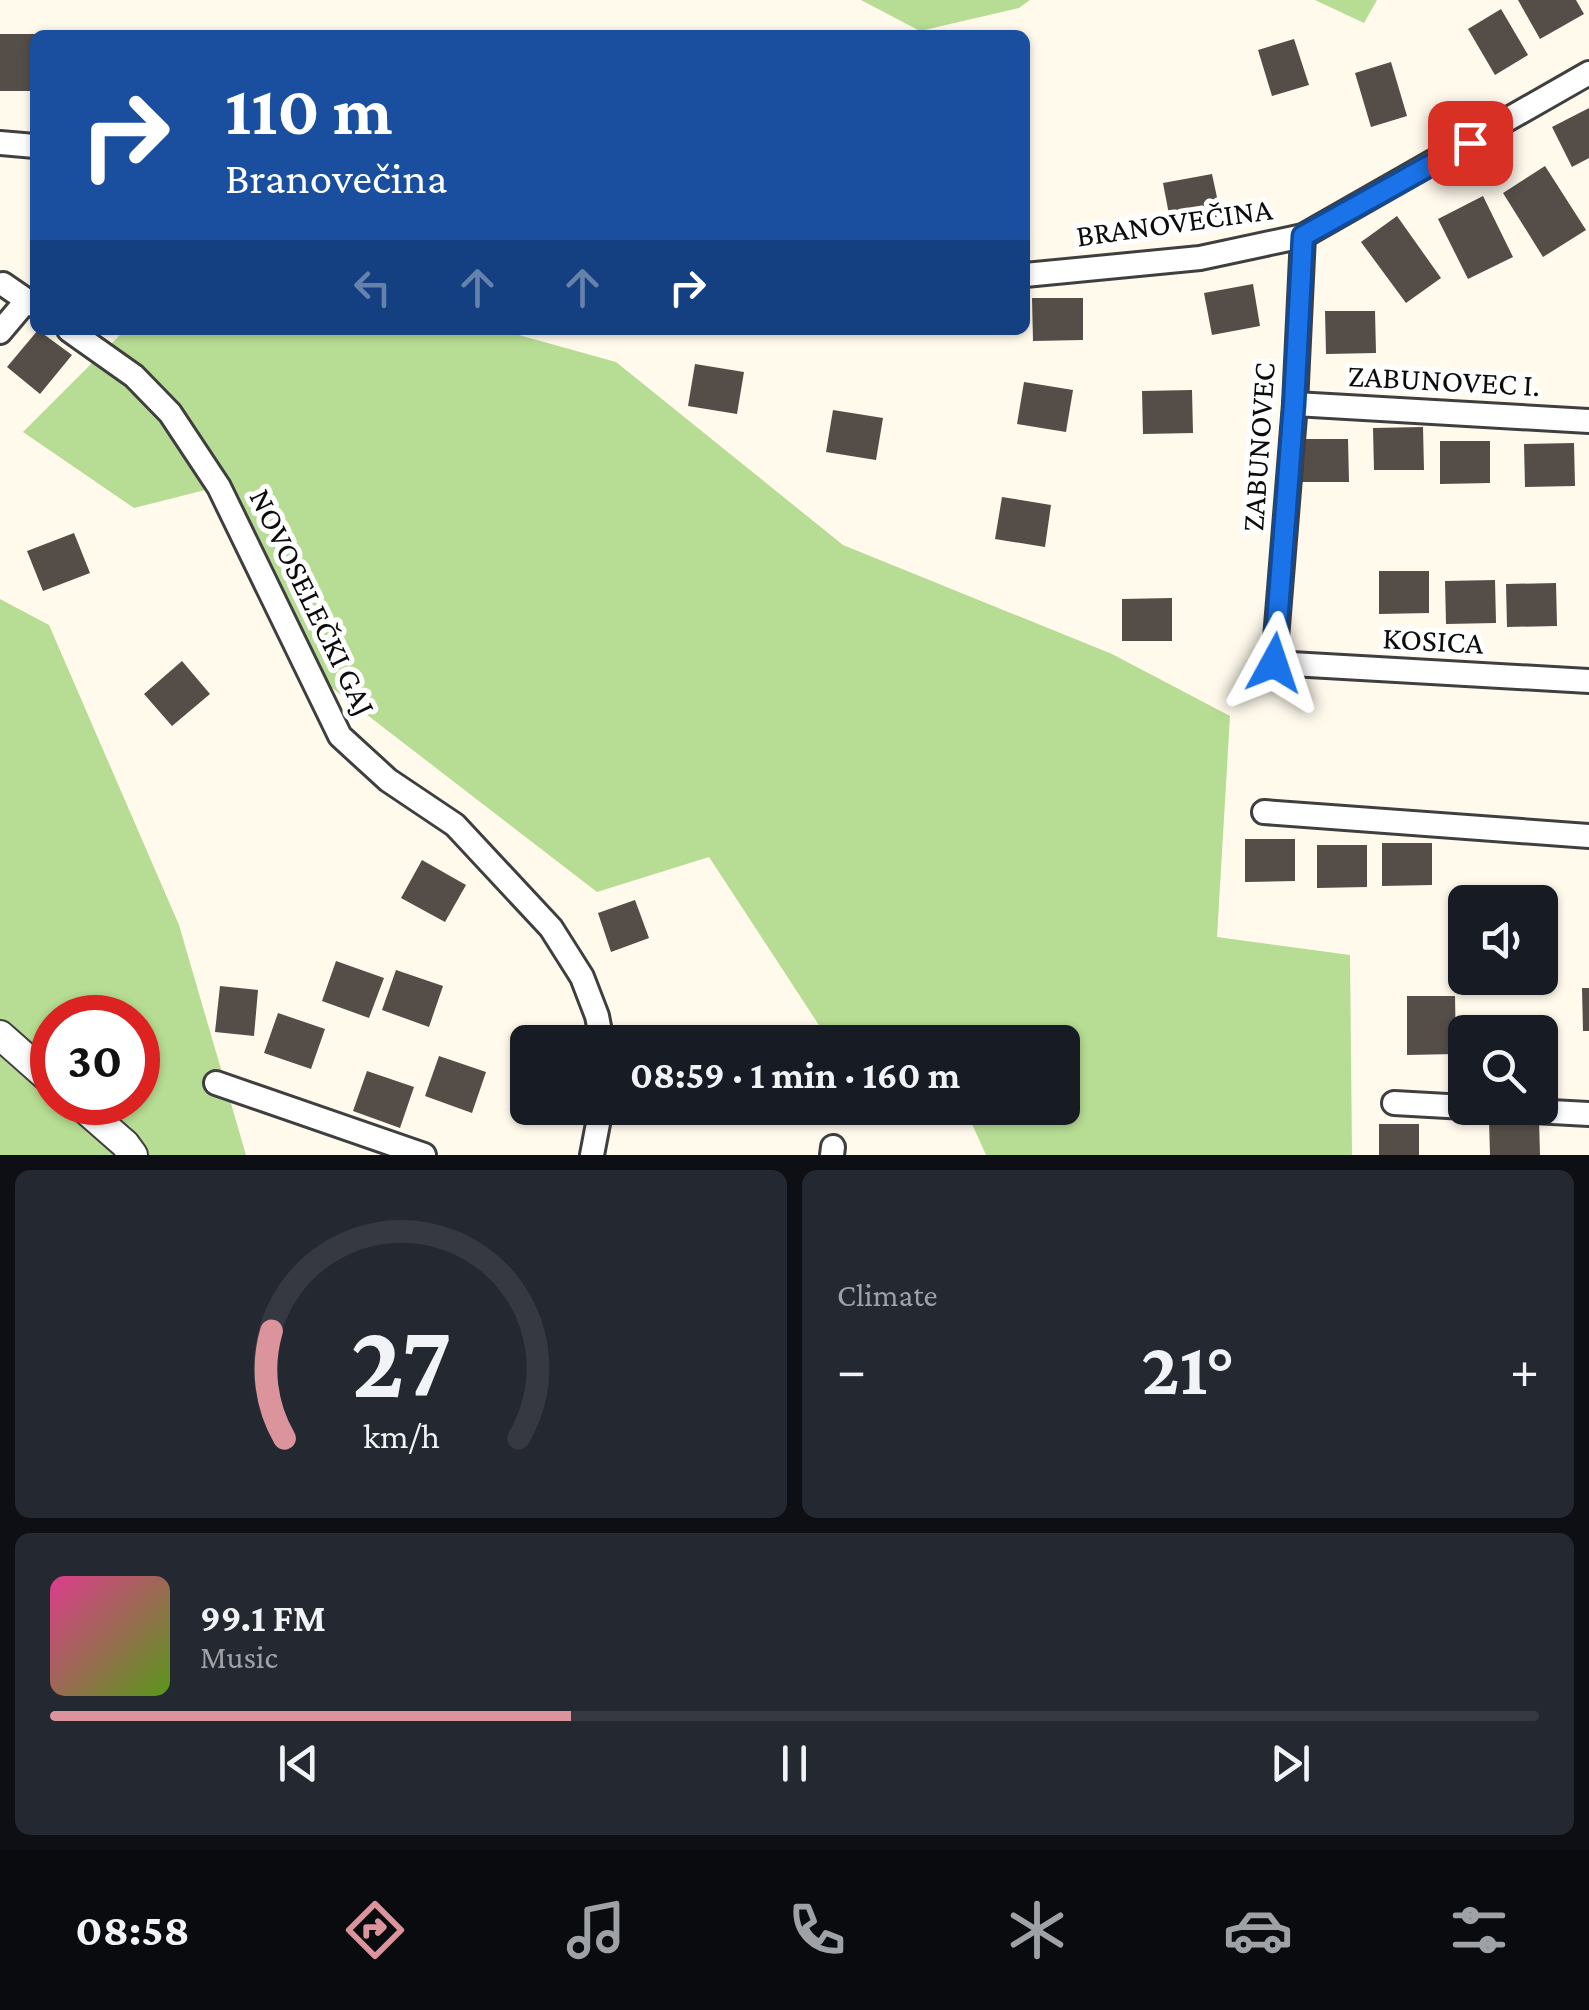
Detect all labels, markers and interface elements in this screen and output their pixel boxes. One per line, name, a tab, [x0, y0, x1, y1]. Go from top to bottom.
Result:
icon: right	[60, 70, 190, 200]
text: 110 m	[225, 71, 393, 149]
pin	[1428, 101, 1513, 186]
icon: arrive	[1443, 116, 1498, 171]
text: Branovečina	[225, 153, 448, 203]
street label: BRANOVEČINA	[1074, 190, 1275, 254]
icon: left	[345, 260, 400, 315]
icon: ahead	[450, 260, 505, 315]
icon: ahead	[555, 260, 610, 315]
icon: right	[660, 260, 715, 315]
street label: ZABUNOVEC I.	[1347, 357, 1541, 403]
street label: ZABUNOVEC	[1234, 361, 1282, 533]
street label: NOVOSELEČKI GAJ	[242, 483, 384, 721]
position arrow	[1222, 611, 1326, 715]
street label: KOSICA	[1382, 619, 1485, 661]
map controls	[1448, 885, 1558, 1125]
button: sound	[1448, 885, 1558, 995]
speed limit sign: 30	[30, 995, 160, 1125]
button: search	[1448, 1015, 1558, 1125]
text: 08:59 · 1 min · 160 m	[630, 1054, 960, 1096]
text: Climate	[837, 1277, 938, 1313]
text: 27	[351, 1303, 451, 1418]
text: 21°	[1141, 1327, 1235, 1410]
text: −	[837, 1339, 866, 1400]
text: +	[1510, 1339, 1539, 1400]
text: km/h	[362, 1416, 440, 1456]
text: 99.1 FM	[200, 1597, 326, 1639]
text: Music	[200, 1639, 278, 1675]
icon: previous	[271, 1736, 326, 1791]
icon: pause	[767, 1736, 822, 1791]
icon: next	[1263, 1736, 1318, 1791]
icon: directions	[340, 1895, 410, 1965]
icon: music	[561, 1895, 631, 1965]
icon: phone	[782, 1895, 852, 1965]
icon: climate	[1002, 1895, 1072, 1965]
icon: car	[1223, 1895, 1293, 1965]
icon: filters	[1444, 1895, 1514, 1965]
text: 08:58	[75, 1905, 190, 1955]

